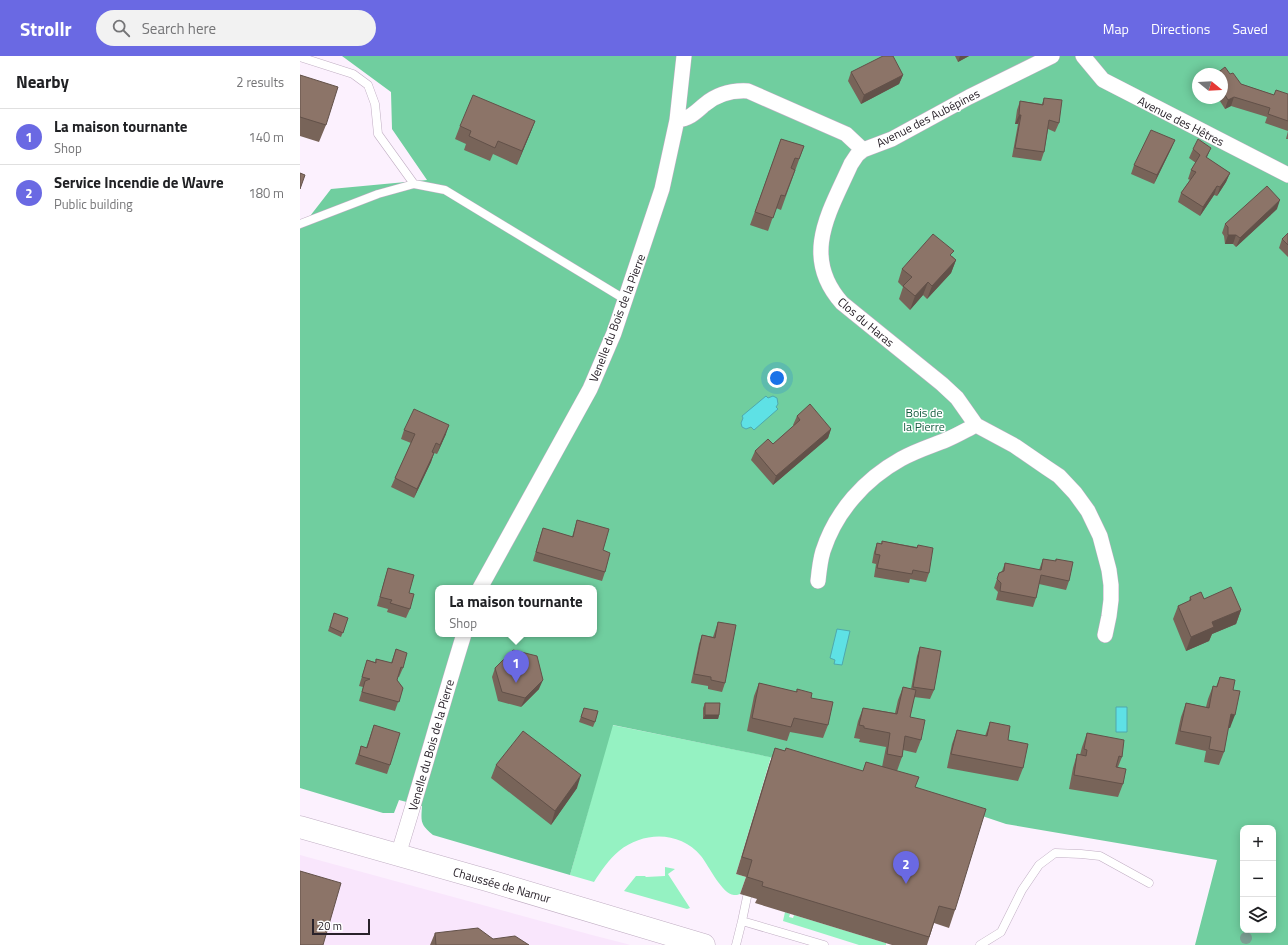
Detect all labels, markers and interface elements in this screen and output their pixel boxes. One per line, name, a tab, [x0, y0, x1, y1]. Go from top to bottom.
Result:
search box	[96, 10, 376, 46]
text: Strollr	[20, 14, 72, 43]
icon: search	[110, 17, 132, 39]
text: Search here	[142, 17, 216, 40]
text: Map	[1103, 18, 1129, 39]
text: Directions	[1151, 18, 1210, 39]
text: Saved	[1232, 18, 1268, 39]
north arrow	[1192, 68, 1228, 104]
text: Nearby	[16, 69, 69, 95]
text: 2 results	[236, 72, 284, 92]
street label: Avenue des Aubépines	[873, 84, 983, 152]
street label: Avenue des Hêtres	[1134, 91, 1228, 151]
text: La maison tournante	[54, 115, 188, 138]
text: 1	[25, 127, 33, 147]
text: 140 m	[248, 127, 284, 147]
text: Shop	[54, 138, 82, 158]
text: Service Incendie de Wavre	[54, 171, 224, 194]
text: 2	[25, 183, 33, 203]
text: 180 m	[248, 183, 284, 203]
text: Public building	[54, 194, 133, 214]
street label: Venelle du Bois de la Pierre	[584, 251, 650, 385]
street label: Clos du Haras	[833, 293, 899, 352]
your location	[767, 368, 787, 388]
park label: Bois de la Pierre	[903, 403, 945, 436]
popup	[435, 585, 597, 637]
text: La maison tournante	[449, 590, 583, 613]
text: Shop	[449, 613, 477, 633]
pin: 1	[503, 650, 529, 683]
street label: Venelle du Bois de la Pierre	[403, 677, 459, 813]
map controls	[1240, 825, 1276, 933]
button: +	[1240, 825, 1276, 861]
pin: 2	[893, 851, 919, 884]
button: −	[1240, 861, 1276, 897]
street label: Chaussée de Namur	[451, 862, 553, 908]
button: layers	[1240, 897, 1276, 933]
scale bar	[312, 917, 370, 936]
text: 20 m	[318, 918, 342, 934]

